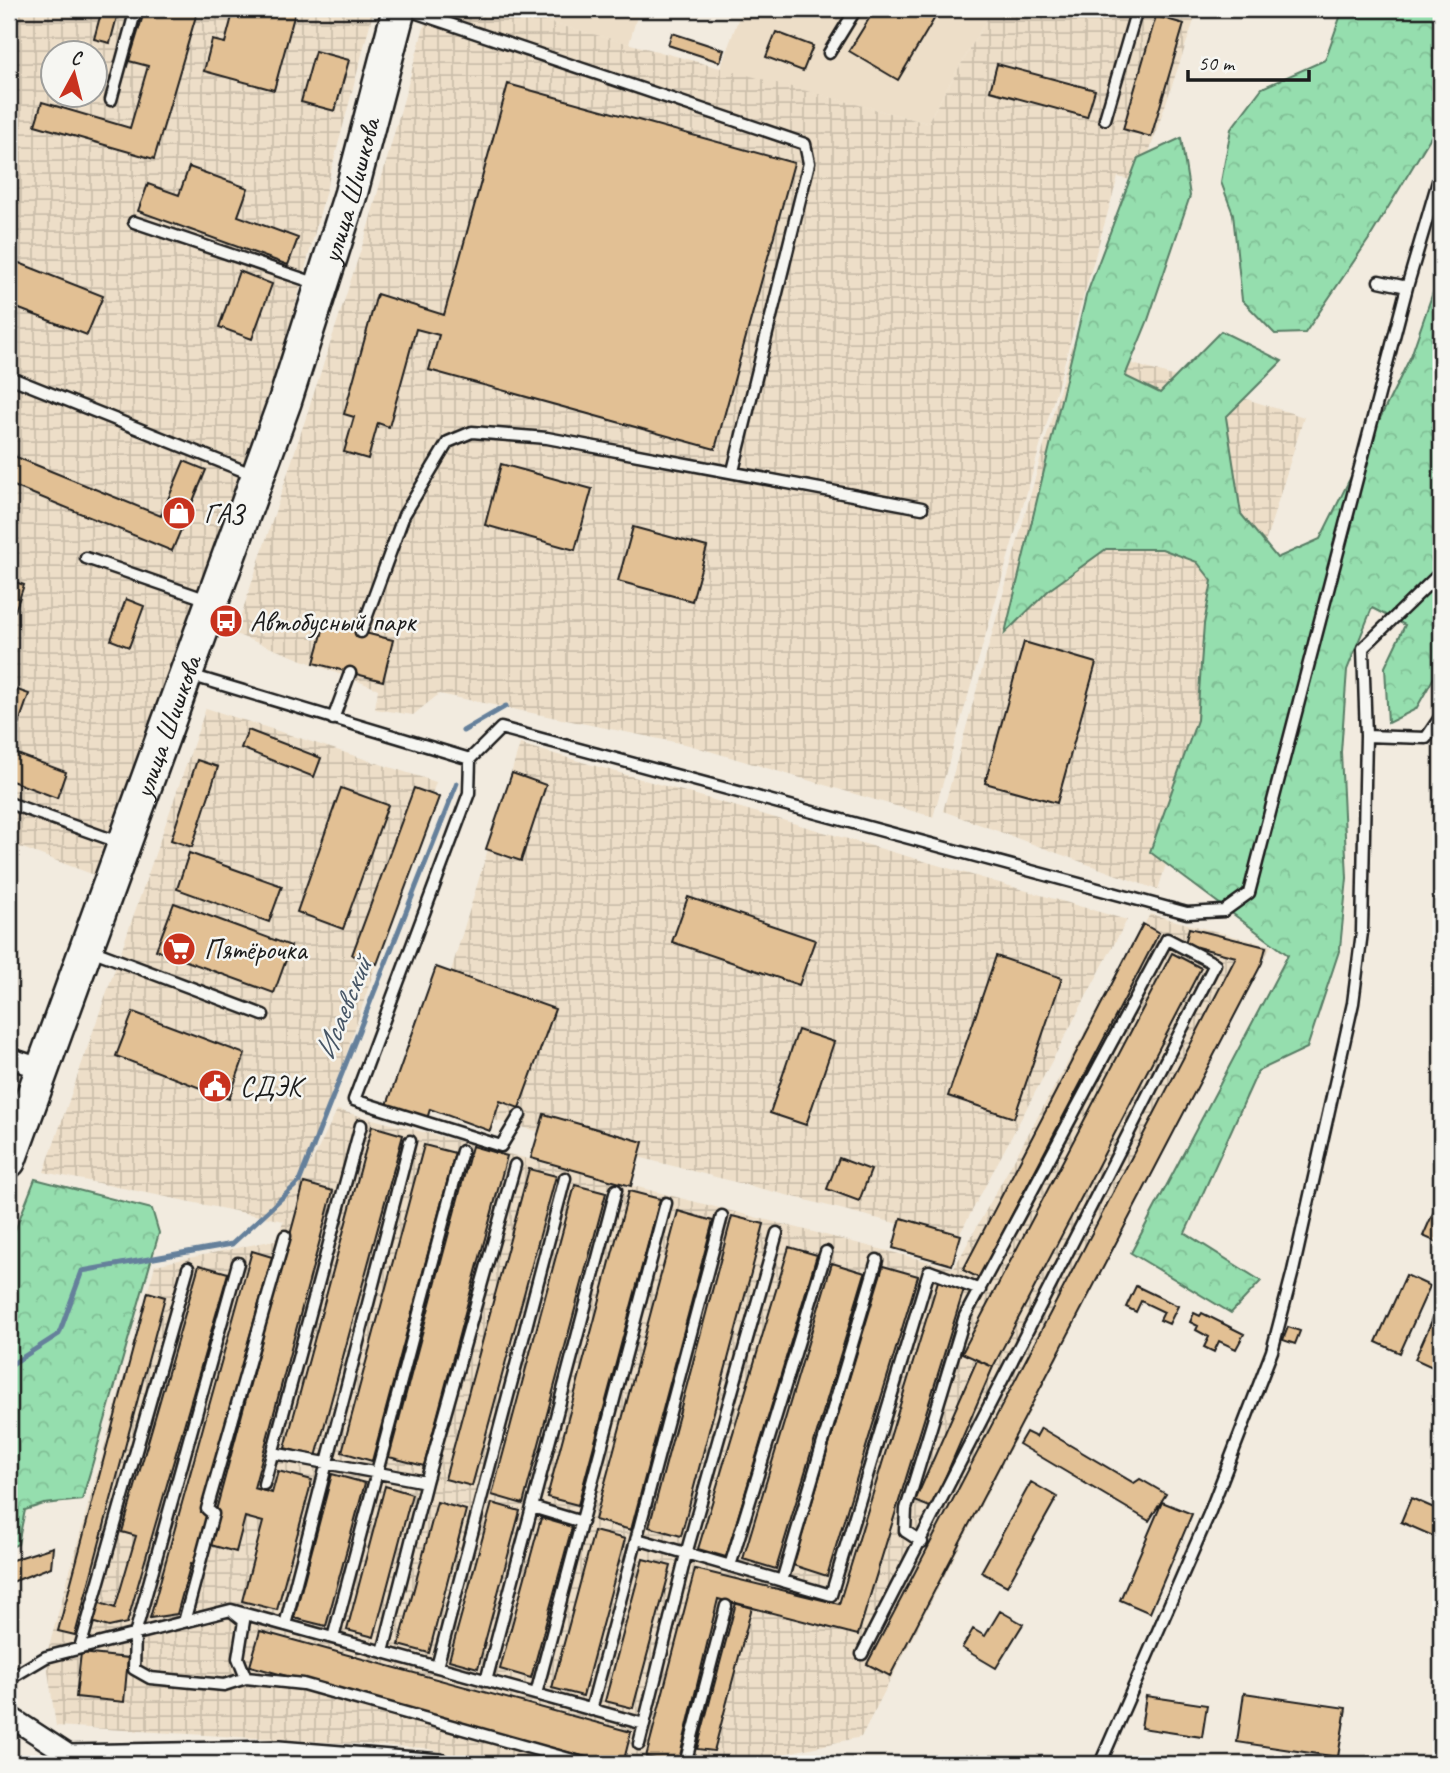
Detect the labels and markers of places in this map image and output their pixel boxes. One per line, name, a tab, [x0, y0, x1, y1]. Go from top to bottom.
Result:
shop icon: ГАЗ	[160, 494, 198, 532]
place label: ГАЗ	[204, 496, 247, 531]
bus stop icon: Автобусный парк	[207, 602, 245, 640]
place label: Автобусный парк	[250, 604, 417, 639]
supermarket icon: Пятёрочка	[160, 930, 198, 968]
place label: Пятёрочка	[204, 932, 308, 967]
public building icon: СДЭК	[196, 1067, 234, 1105]
place label: СДЭК	[240, 1069, 307, 1104]

